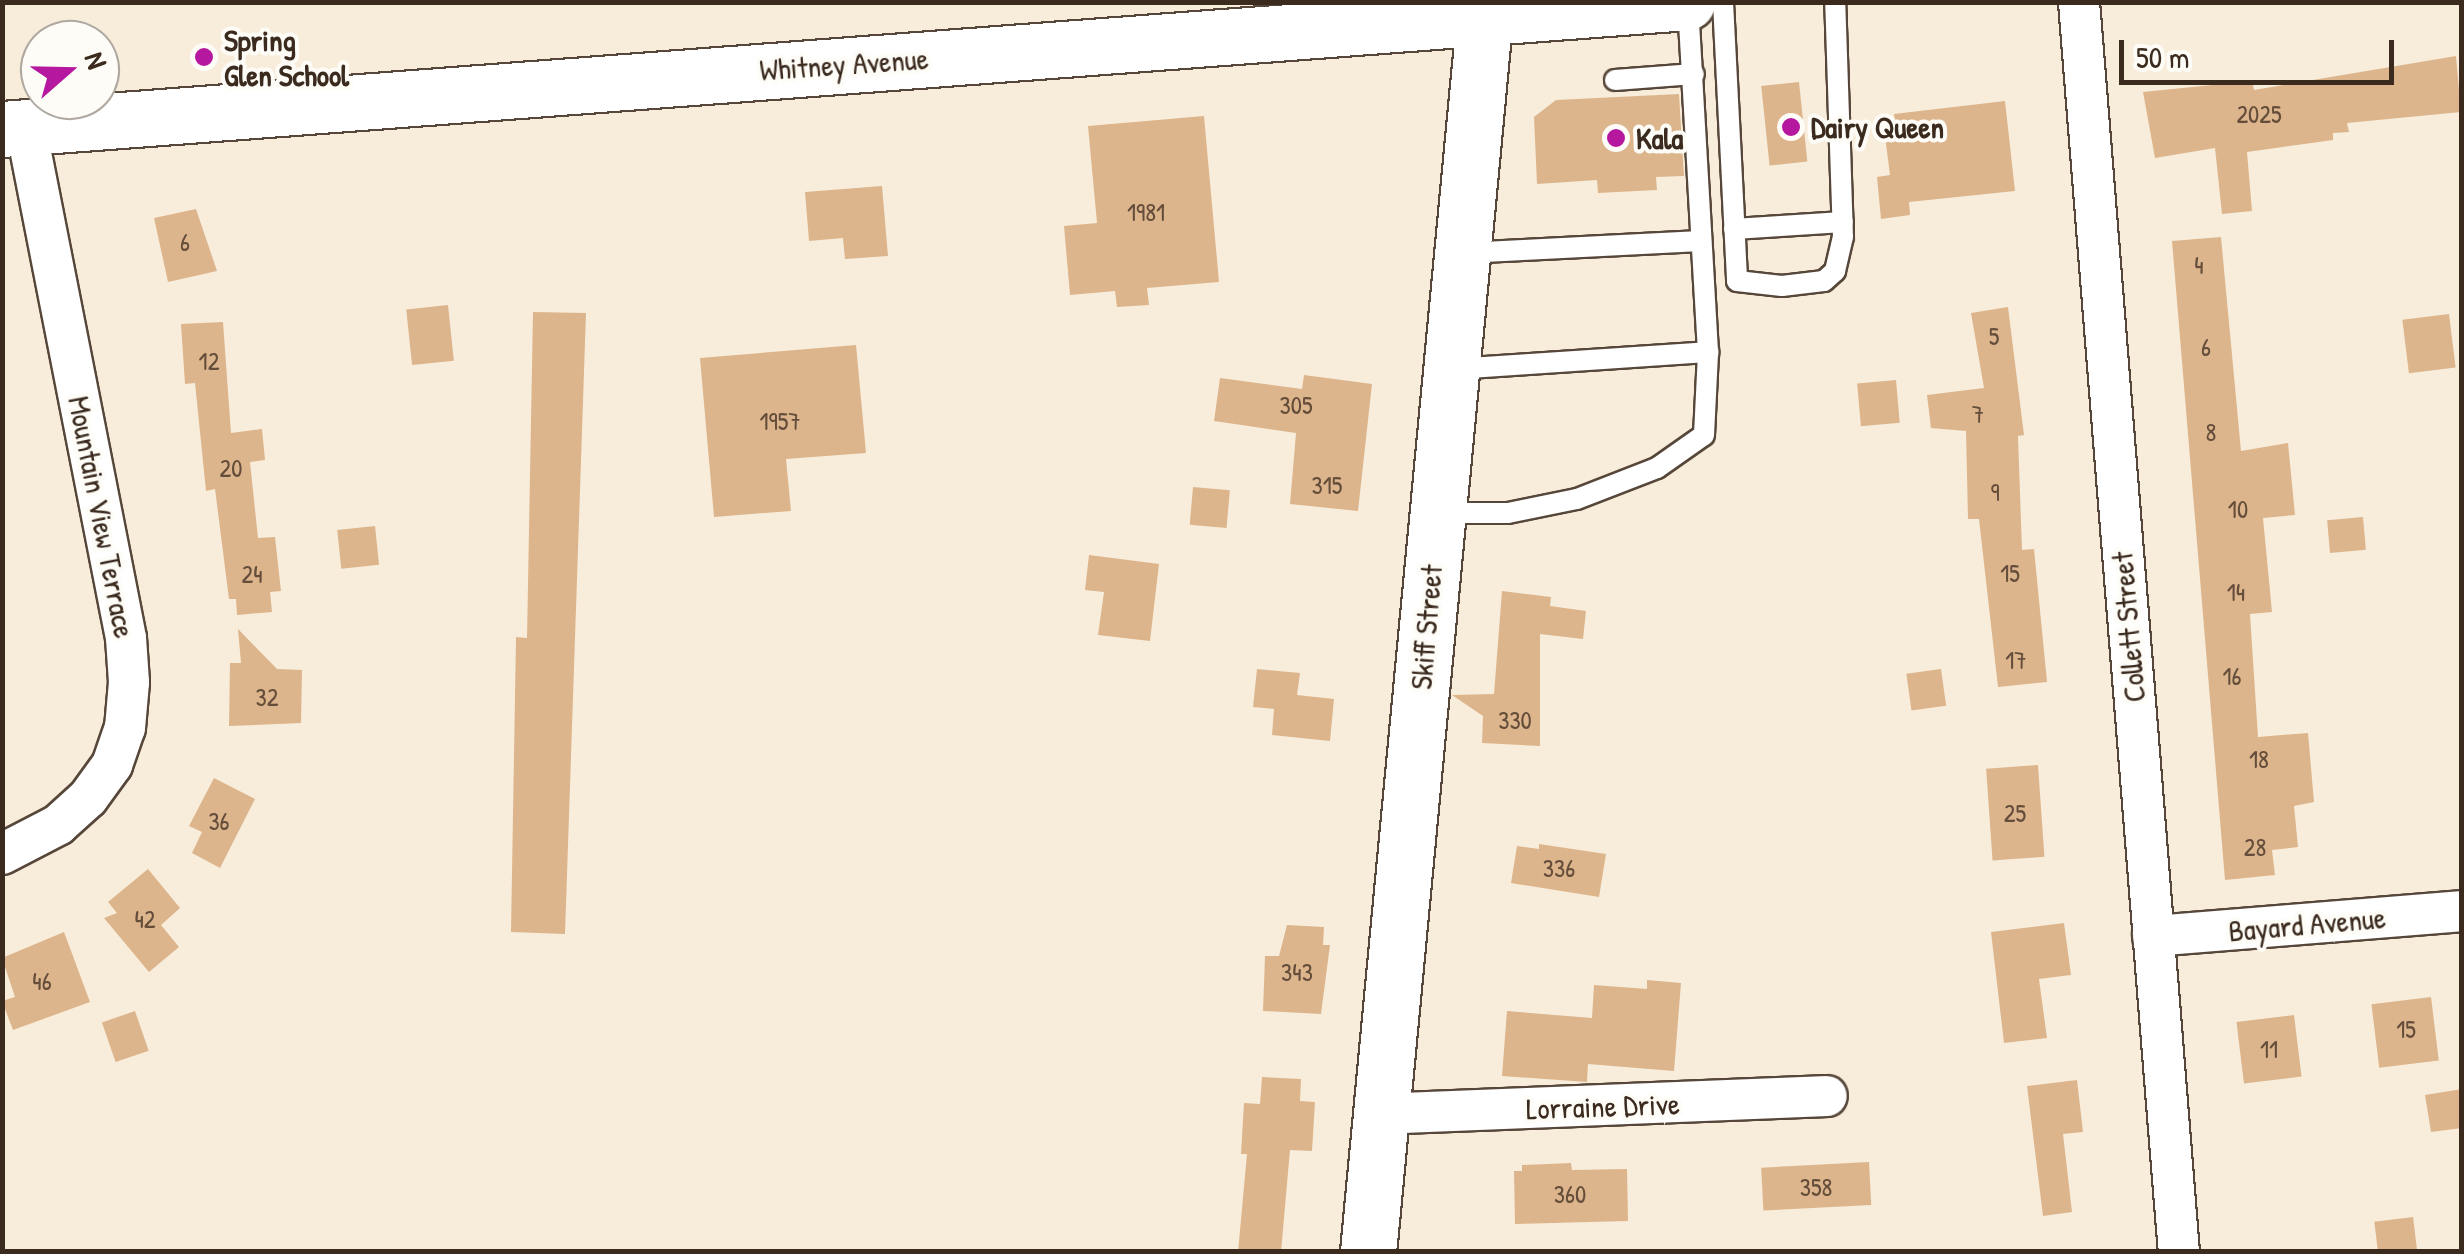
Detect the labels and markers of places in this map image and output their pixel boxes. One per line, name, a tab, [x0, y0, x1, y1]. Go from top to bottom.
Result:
place label: Spring Glen School	[224, 22, 349, 92]
marker: Spring Glen School	[193, 46, 215, 68]
place label: Dairy Queen	[1811, 109, 1944, 145]
marker: Dairy Queen	[1780, 116, 1802, 138]
place label: Kala	[1636, 120, 1683, 156]
marker: Kala	[1605, 127, 1627, 149]

